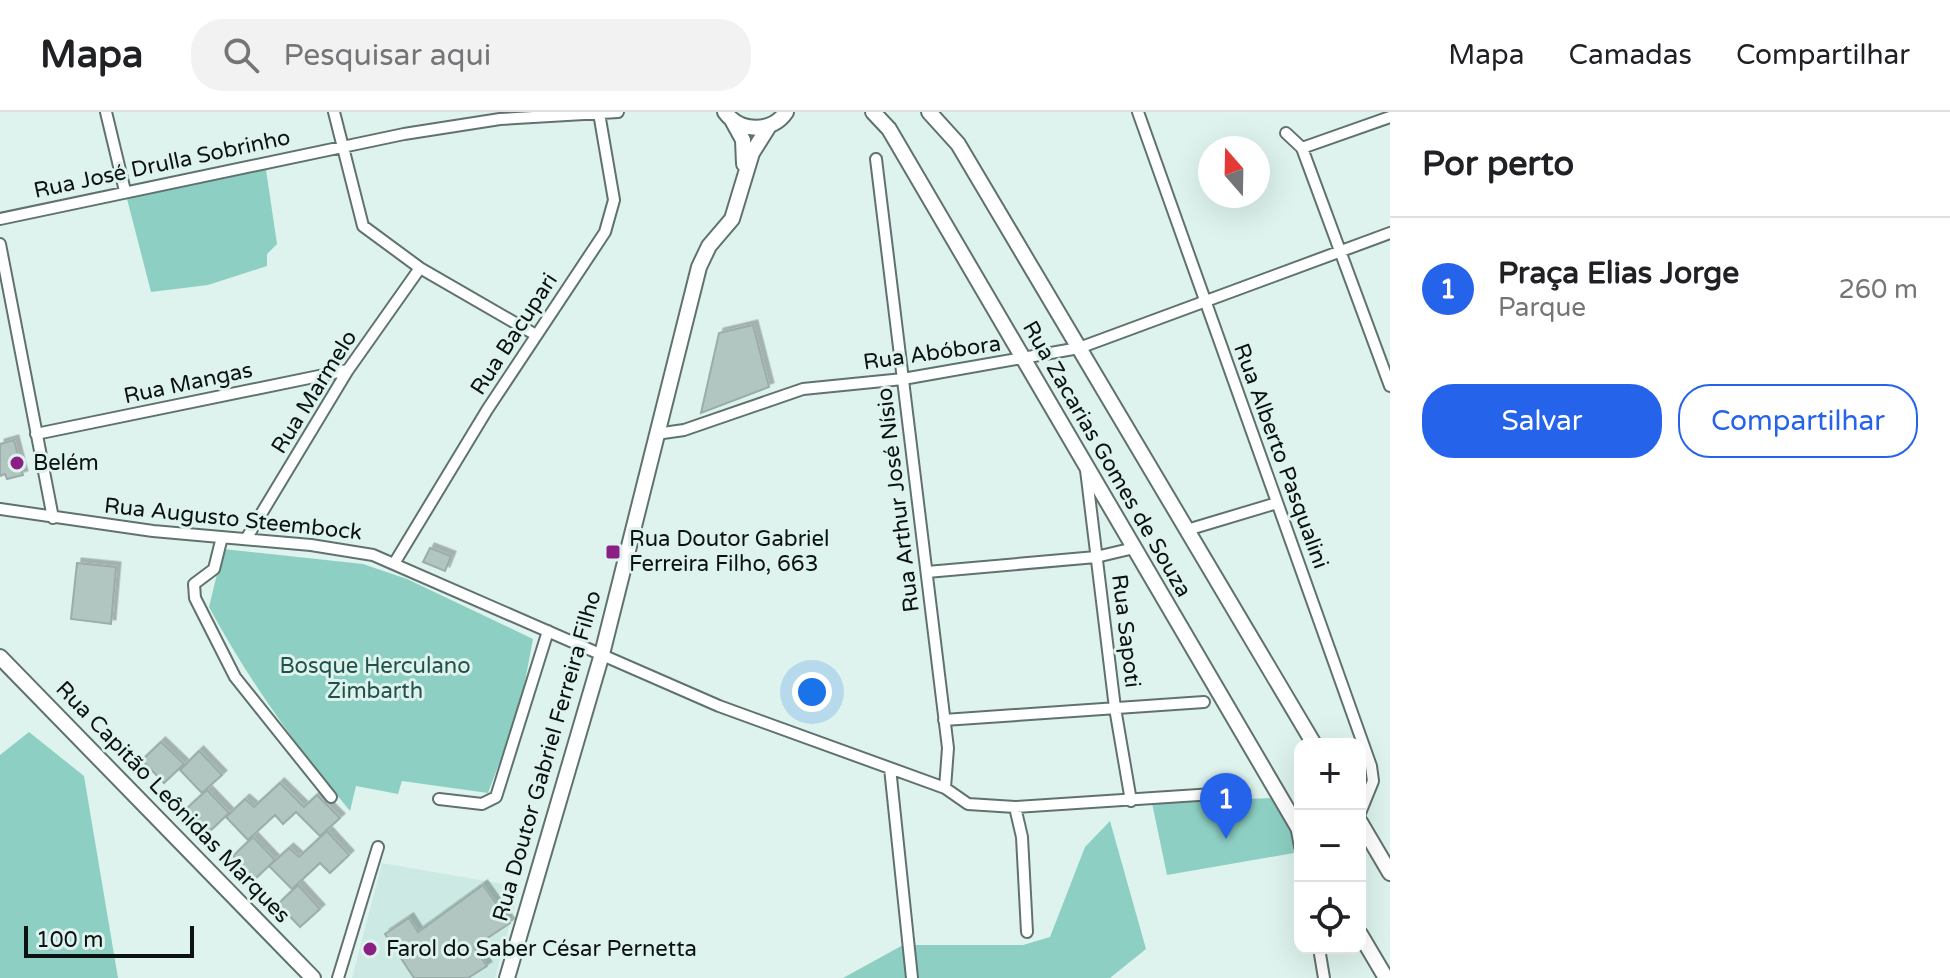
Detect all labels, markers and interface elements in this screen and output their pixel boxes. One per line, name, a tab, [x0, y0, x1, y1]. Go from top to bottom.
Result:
search box	[191, 19, 751, 91]
text: Mapa	[40, 32, 143, 78]
icon: search	[219, 33, 263, 77]
text: Pesquisar aqui	[283, 37, 491, 74]
text: Mapa	[1448, 38, 1524, 72]
text: Camadas	[1568, 38, 1692, 72]
text: Compartilhar	[1736, 38, 1910, 72]
street label: Rua José Drulla Sobrinho	[31, 124, 293, 204]
north arrow	[1198, 136, 1270, 208]
text: Por perto	[1422, 144, 1574, 185]
text: Praça Elias Jorge	[1498, 255, 1739, 292]
street label: Rua Bacupari	[465, 268, 563, 400]
text: 1	[1440, 274, 1456, 305]
text: 260 m	[1838, 274, 1918, 305]
text: Parque	[1498, 292, 1586, 323]
street label: Rua Zacarias Gomes de Souza	[1017, 316, 1197, 602]
street label: Rua Marmelo	[266, 325, 362, 459]
street label: Rua Abóbora	[861, 330, 1003, 376]
street label: Rua Alberto Pasqualini	[1228, 340, 1334, 572]
street label: Rua Mangas	[121, 357, 255, 409]
button: Salvar	[1422, 384, 1662, 458]
button: Compartilhar	[1678, 384, 1918, 458]
street label: Rua Arthur José Nísio	[871, 386, 925, 614]
place label: Belém	[33, 450, 99, 476]
marker: Belém	[8, 454, 26, 472]
street label: Rua Augusto Steembock	[103, 493, 363, 545]
place label: Rua Doutor Gabriel Ferreira Filho, 663	[629, 526, 830, 577]
marker: Rua Doutor Gabriel Ferreira Filho, 663	[604, 543, 622, 561]
street label: Rua Sapoti	[1106, 573, 1146, 689]
street label: Rua Doutor Gabriel Ferreira Filho	[487, 588, 607, 924]
park label: Bosque Herculano Zimbarth	[279, 653, 471, 704]
your location	[792, 672, 832, 712]
street label: Rua Capitão Leônidas Marques	[50, 676, 296, 928]
map controls	[1294, 738, 1366, 954]
button: +	[1294, 738, 1366, 810]
pin: 1	[1200, 773, 1252, 839]
button: −	[1294, 810, 1366, 882]
button: locate	[1294, 882, 1366, 954]
scale bar	[24, 922, 194, 958]
text: 100 m	[36, 927, 103, 953]
place label: Farol do Saber César Pernetta	[386, 936, 697, 962]
marker: Farol do Saber César Pernetta	[361, 940, 379, 958]

